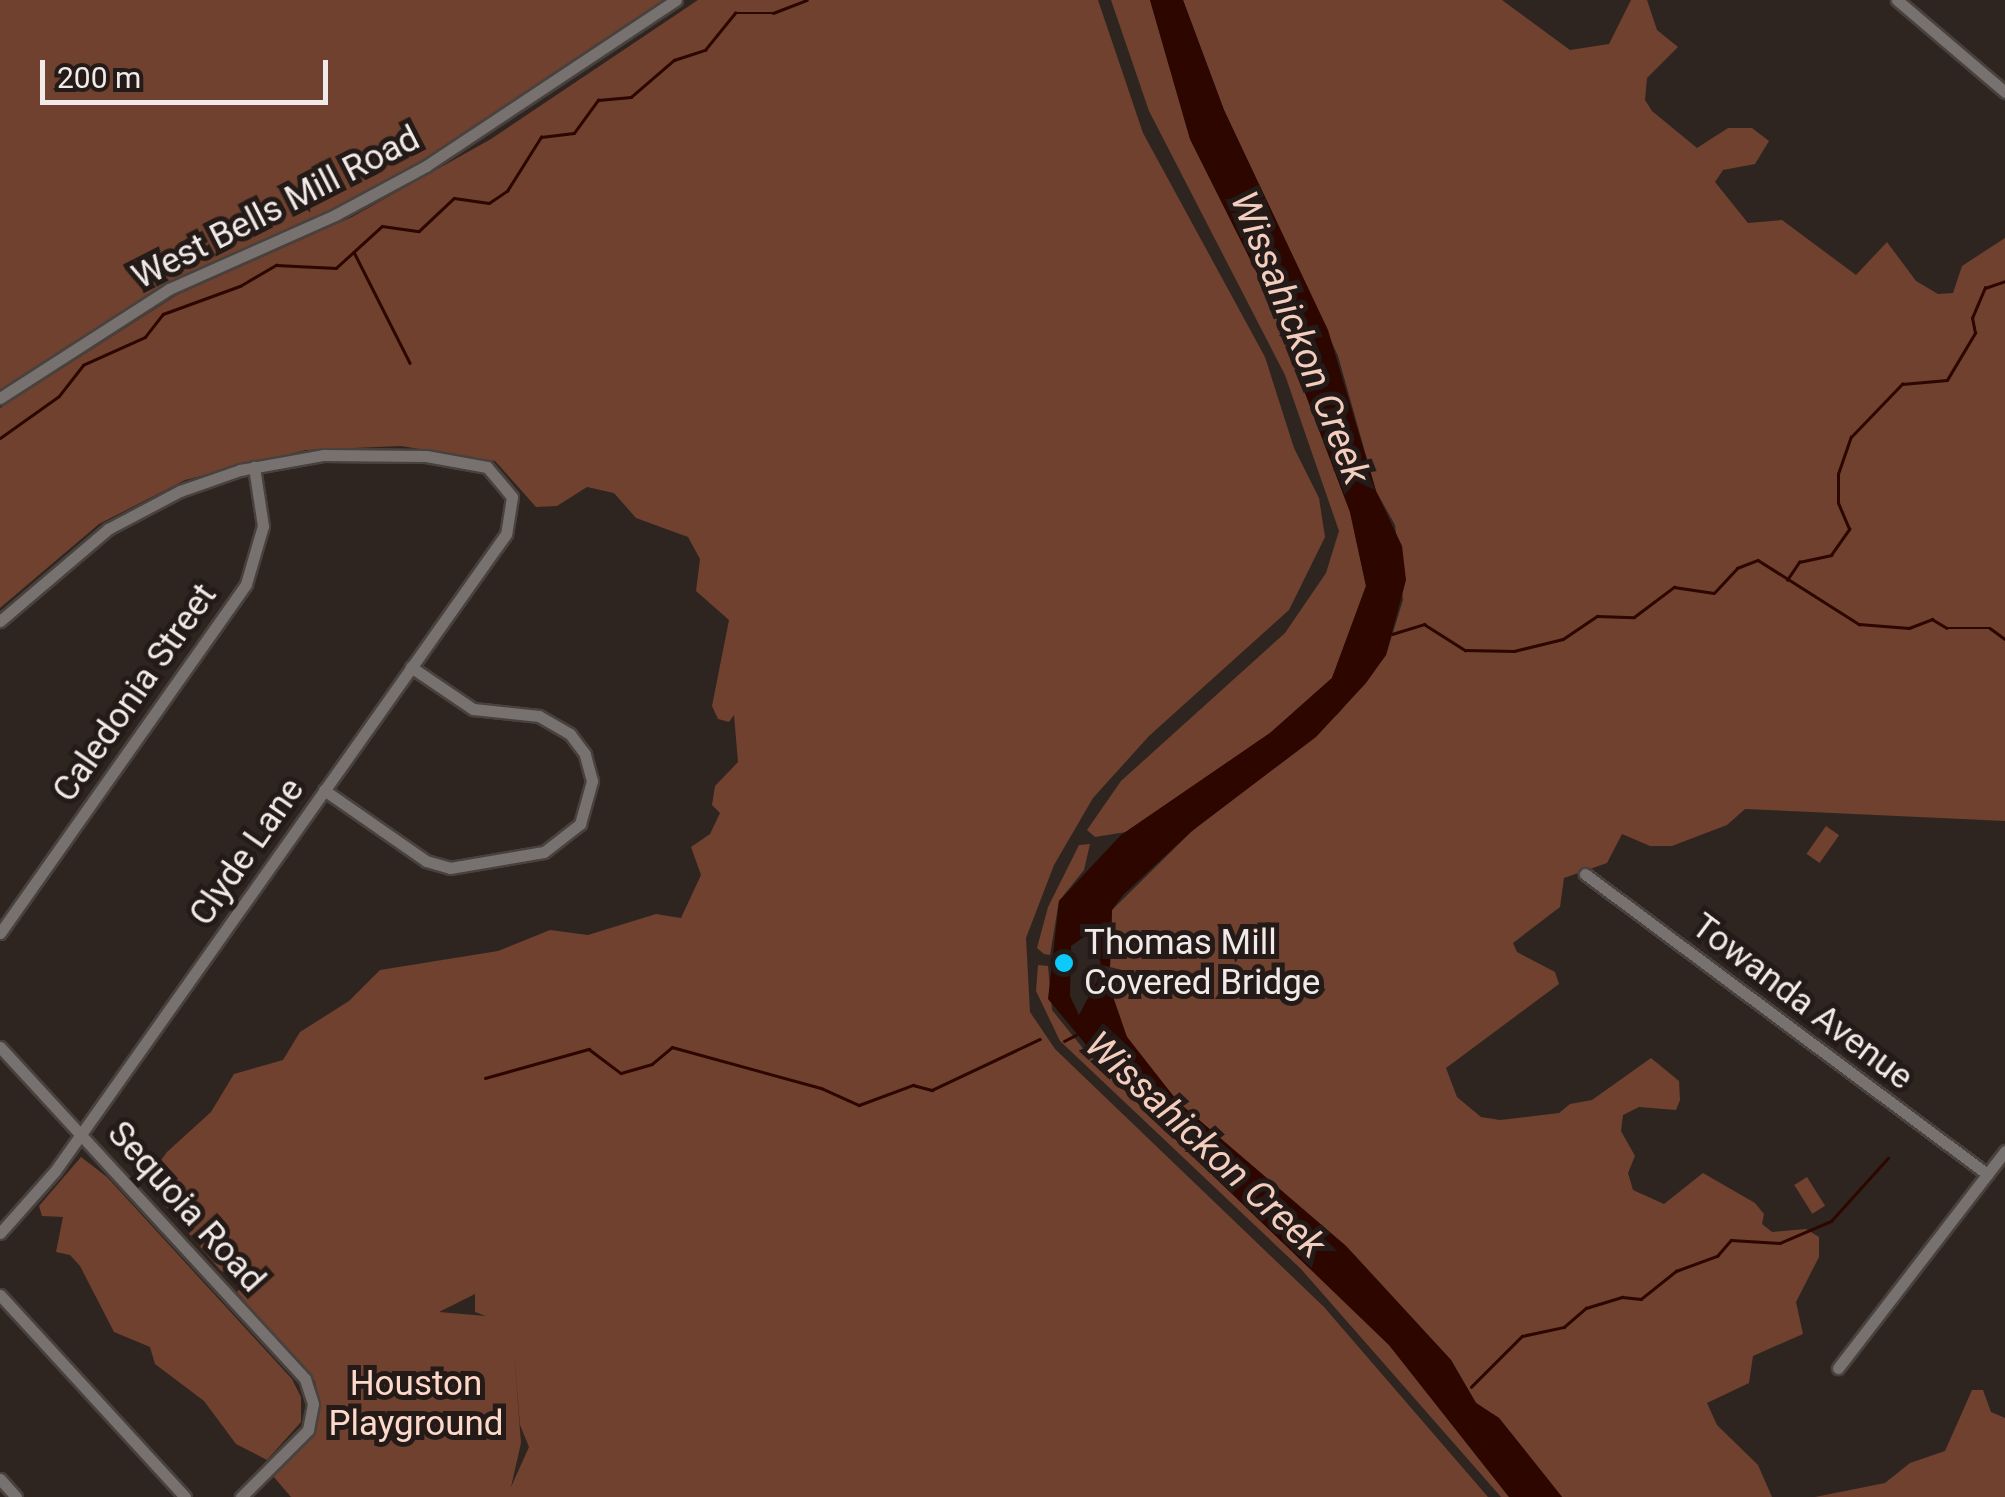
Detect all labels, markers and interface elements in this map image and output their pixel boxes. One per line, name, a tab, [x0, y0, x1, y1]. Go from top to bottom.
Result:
scale bar	[45, 40, 332, 102]
text: 200 m	[57, 60, 141, 95]
street label: West Bells Mill Road	[125, 117, 427, 299]
water label: Wissahickon Creek	[1220, 185, 1380, 491]
street label: Caledonia Street	[44, 576, 226, 810]
street label: Clyde Lane	[181, 770, 313, 934]
street label: Towanda Avenue	[1683, 905, 1921, 1099]
place label: Thomas Mill Covered Bridge	[1084, 922, 1320, 1004]
marker: Thomas Mill Covered Bridge	[1053, 952, 1075, 974]
water label: Wissahickon Creek	[1076, 1022, 1334, 1268]
street label: Sequoia Road	[98, 1113, 274, 1301]
park label: Houston Playground	[328, 1363, 504, 1445]

